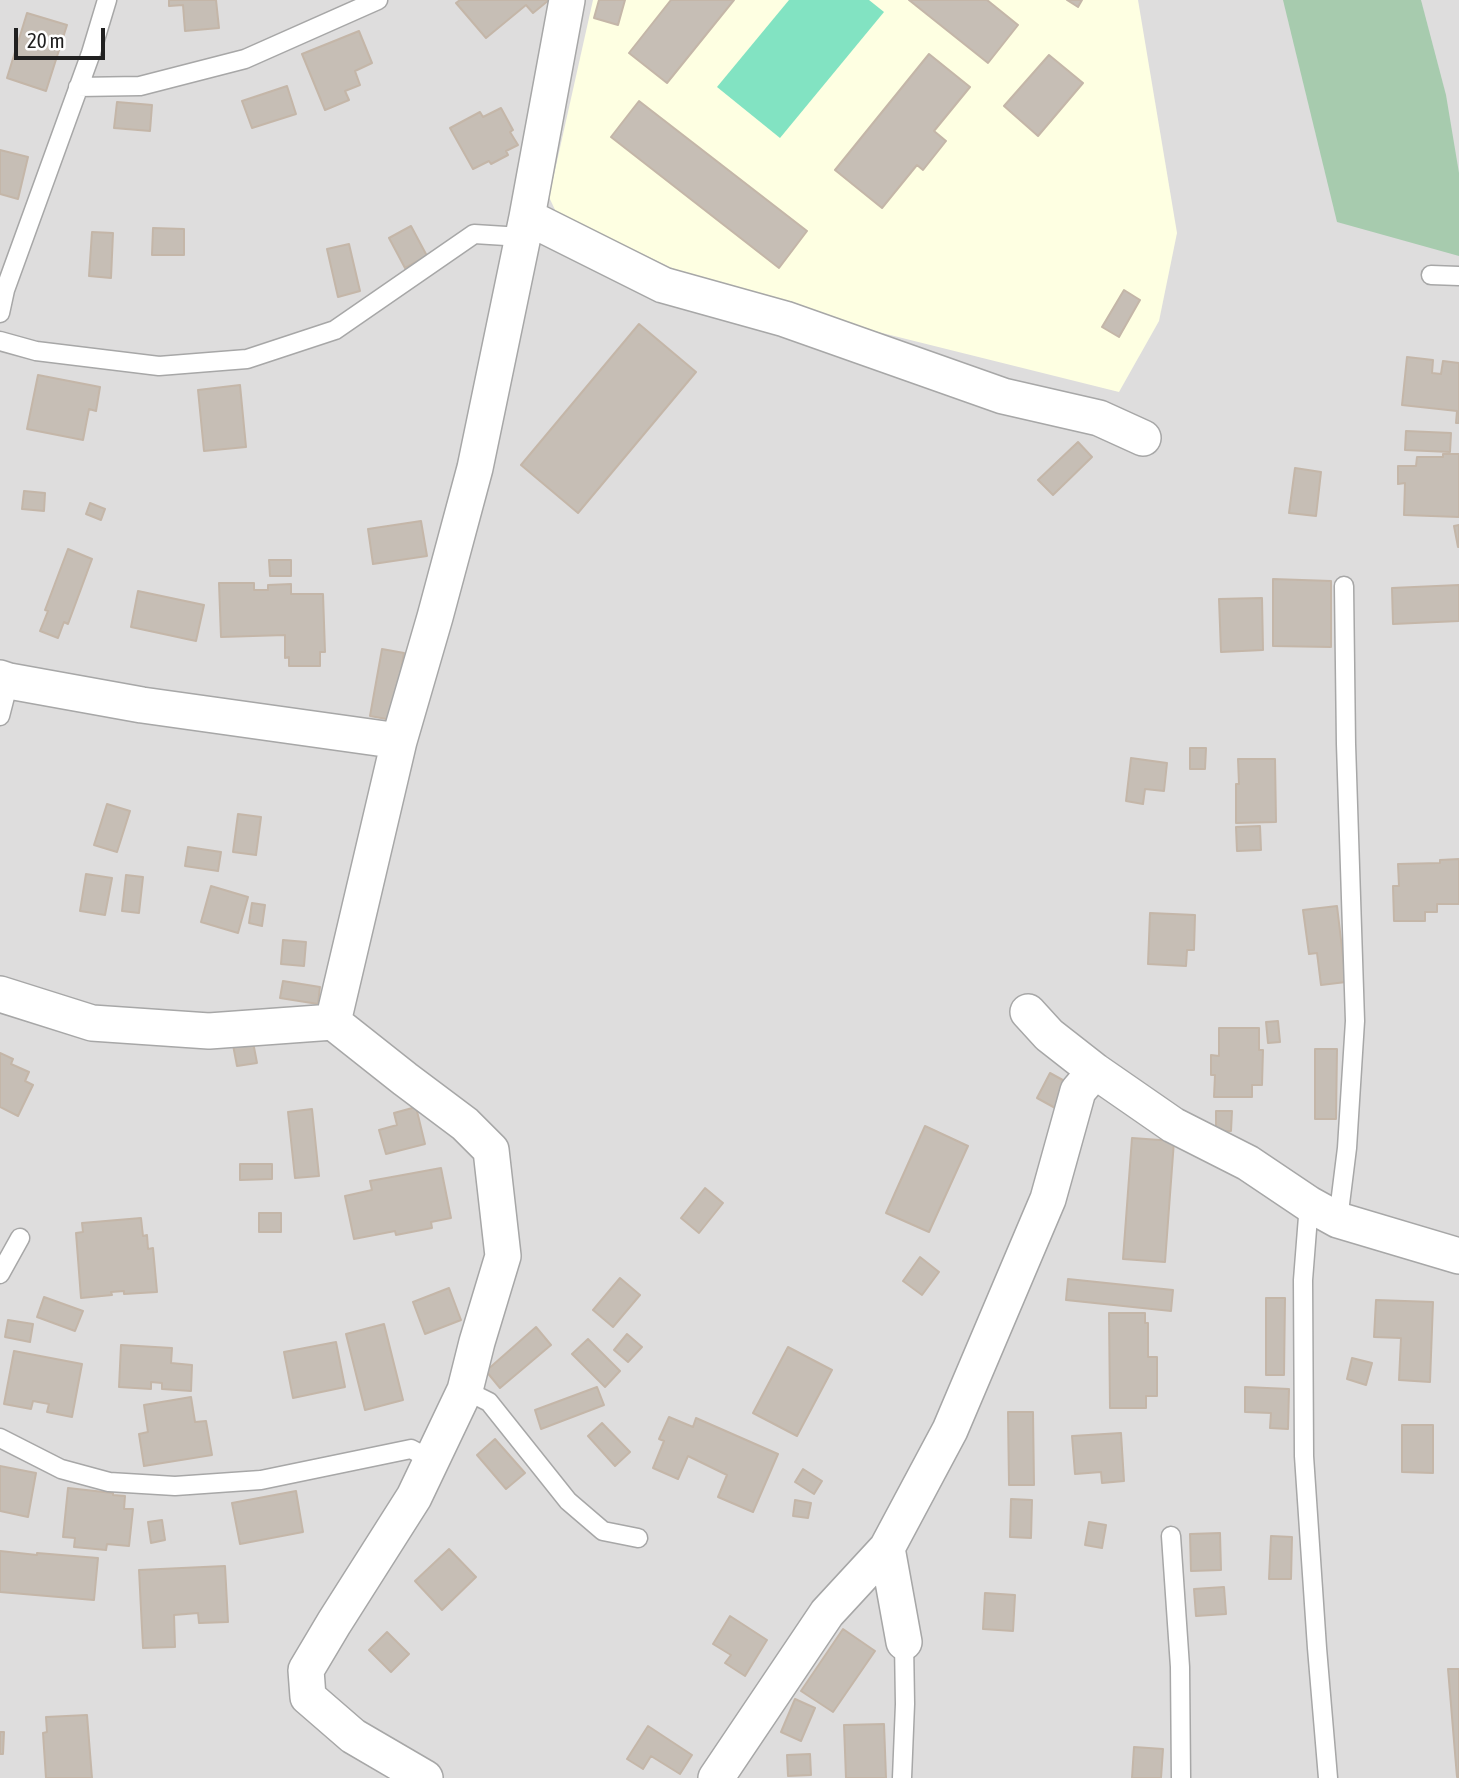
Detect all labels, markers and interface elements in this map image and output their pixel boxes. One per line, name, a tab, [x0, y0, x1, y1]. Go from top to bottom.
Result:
scale bar	[18, 14, 108, 58]
text: 20 m	[27, 28, 65, 52]

